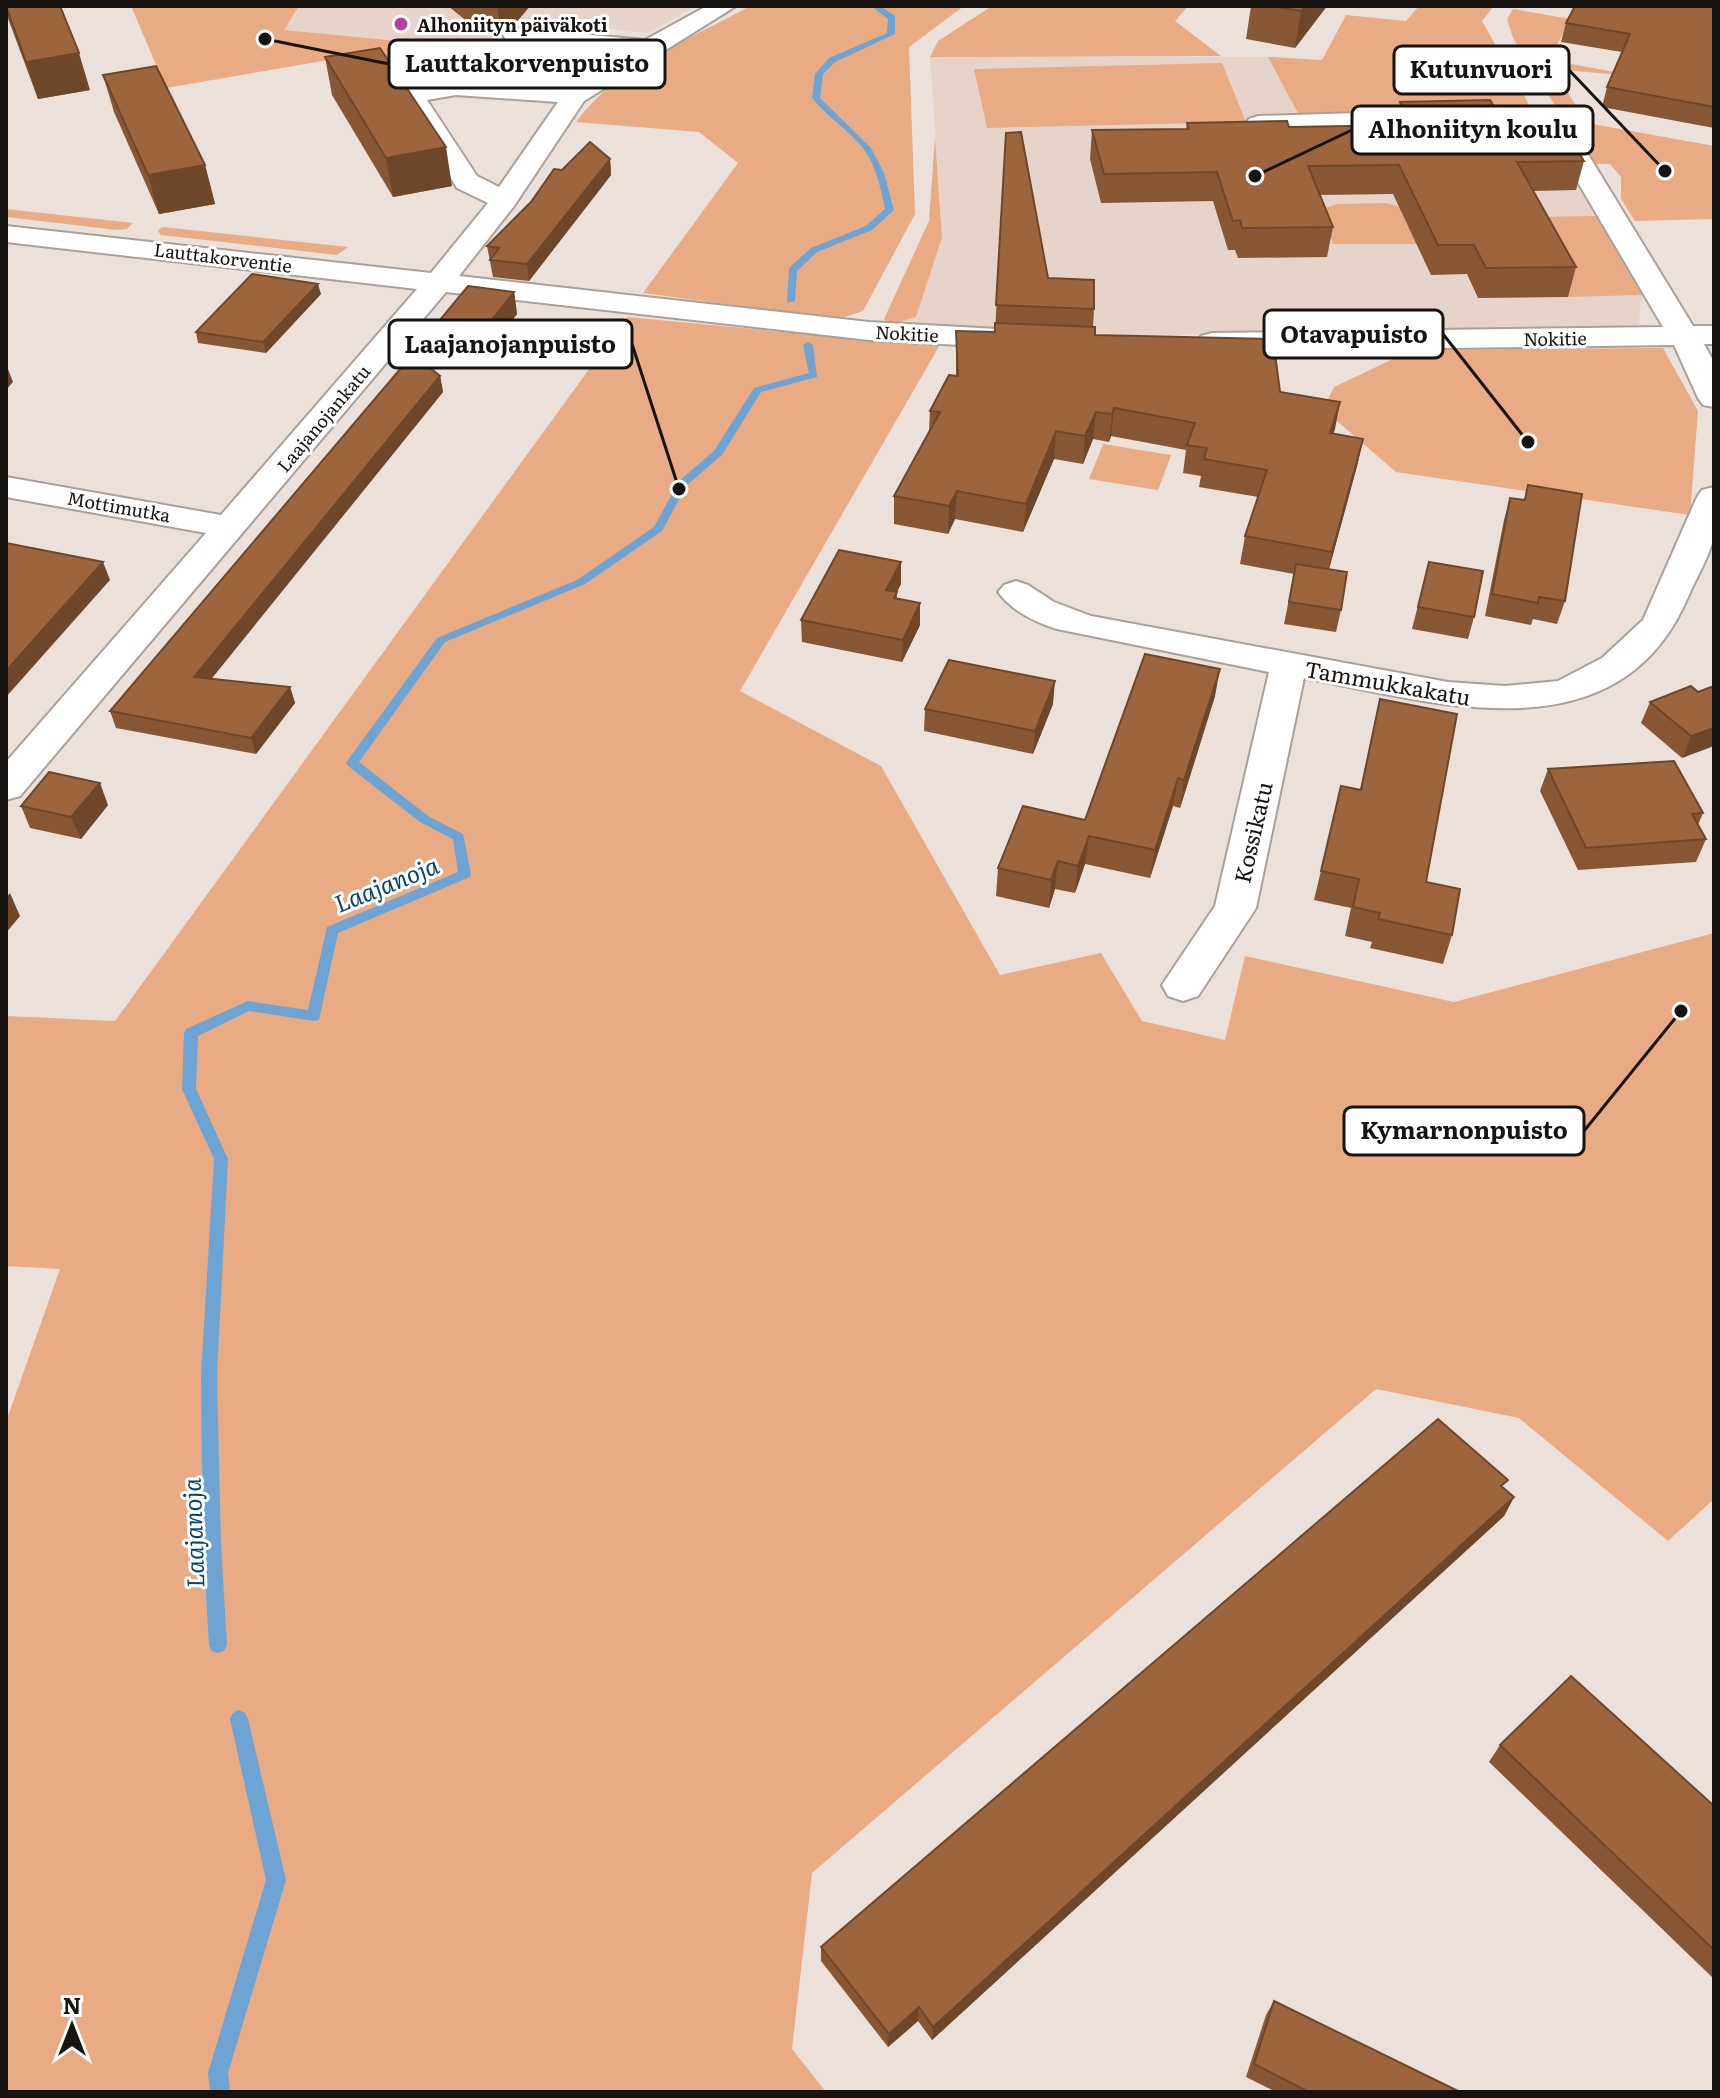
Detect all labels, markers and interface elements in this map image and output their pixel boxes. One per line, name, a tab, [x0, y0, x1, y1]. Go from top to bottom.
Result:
place label: Alhoniityn päiväkoti	[417, 11, 608, 38]
marker: Alhoniityn päiväkoti	[392, 15, 410, 33]
callout: Lauttakorvenpuisto	[389, 40, 665, 88]
text: Lauttakorvenpuisto	[405, 44, 649, 79]
callout: Kutunvuori	[1394, 46, 1569, 94]
text: Kutunvuori	[1409, 50, 1553, 85]
callout: Alhoniityn koulu	[1352, 106, 1593, 154]
text: Alhoniityn koulu	[1368, 110, 1578, 145]
street label: Lauttakorventie	[153, 235, 293, 279]
callout: Otavapuisto	[1264, 310, 1443, 358]
text: Otavapuisto	[1280, 315, 1428, 350]
street label: Nokitie	[875, 318, 939, 348]
callout: Laajanojanpuisto	[389, 320, 632, 368]
street label: Nokitie	[1523, 324, 1587, 352]
text: Laajanojanpuisto	[404, 325, 616, 360]
street label: Laajanojankatu	[270, 358, 376, 478]
street label: Mottimutka	[65, 484, 173, 528]
street label: Tammukkakatu	[1302, 651, 1474, 713]
street label: Kossikatu	[1224, 778, 1280, 886]
water label: Laajanoja	[329, 846, 444, 920]
callout: Kymarnonpuisto	[1344, 1107, 1584, 1155]
text: Kymarnonpuisto	[1360, 1111, 1568, 1146]
water label: Laajanoja	[173, 1477, 211, 1588]
north arrow	[32, 1986, 112, 2066]
text: N	[63, 1988, 81, 2021]

